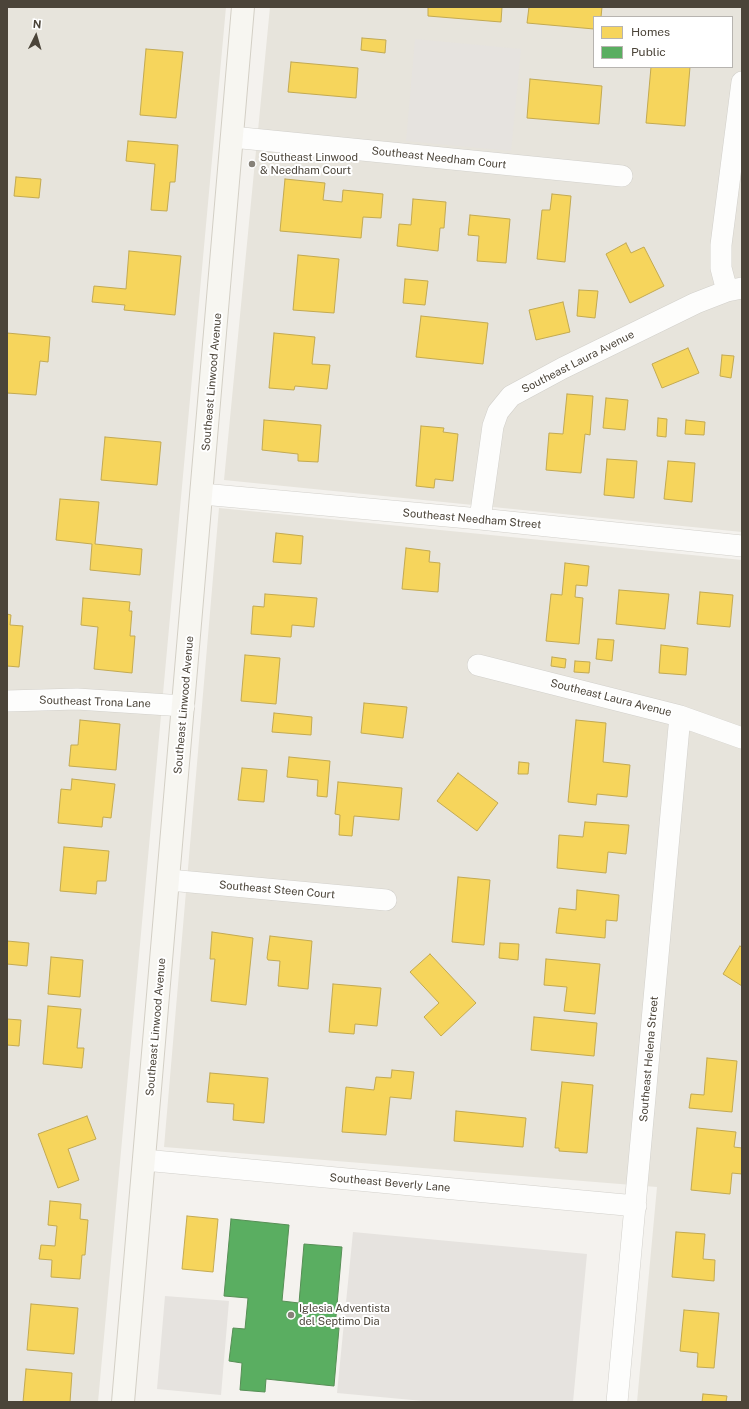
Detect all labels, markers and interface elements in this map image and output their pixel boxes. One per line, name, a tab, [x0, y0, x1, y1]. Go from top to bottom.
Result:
north arrow	[16, 16, 56, 56]
legend	[593, 16, 733, 68]
text: N	[32, 18, 42, 30]
text: Homes	[631, 25, 670, 39]
text: Public	[631, 45, 666, 59]
street label: Southeast Needham Court	[371, 144, 507, 172]
place label: Southeast Linwood & Needham Court	[260, 151, 358, 177]
marker: Southeast Linwood & Needham Court	[247, 159, 257, 169]
street label: Southeast Linwood Avenue	[199, 312, 225, 452]
street label: Southeast Laura Avenue	[520, 328, 636, 396]
street label: Southeast Needham Street	[402, 506, 542, 532]
street label: Southeast Linwood Avenue	[171, 635, 197, 775]
street label: Southeast Laura Avenue	[549, 677, 673, 719]
street label: Southeast Trona Lane	[39, 693, 151, 711]
street label: Southeast Steen Court	[218, 878, 336, 902]
street label: Southeast Linwood Avenue	[143, 957, 169, 1097]
street label: Southeast Helena Street	[637, 996, 661, 1122]
street label: Southeast Beverly Lane	[329, 1171, 451, 1195]
place label: Iglesia Adventista del Septimo Dia	[299, 1302, 390, 1328]
marker: Iglesia Adventista del Septimo Dia	[286, 1310, 296, 1320]

